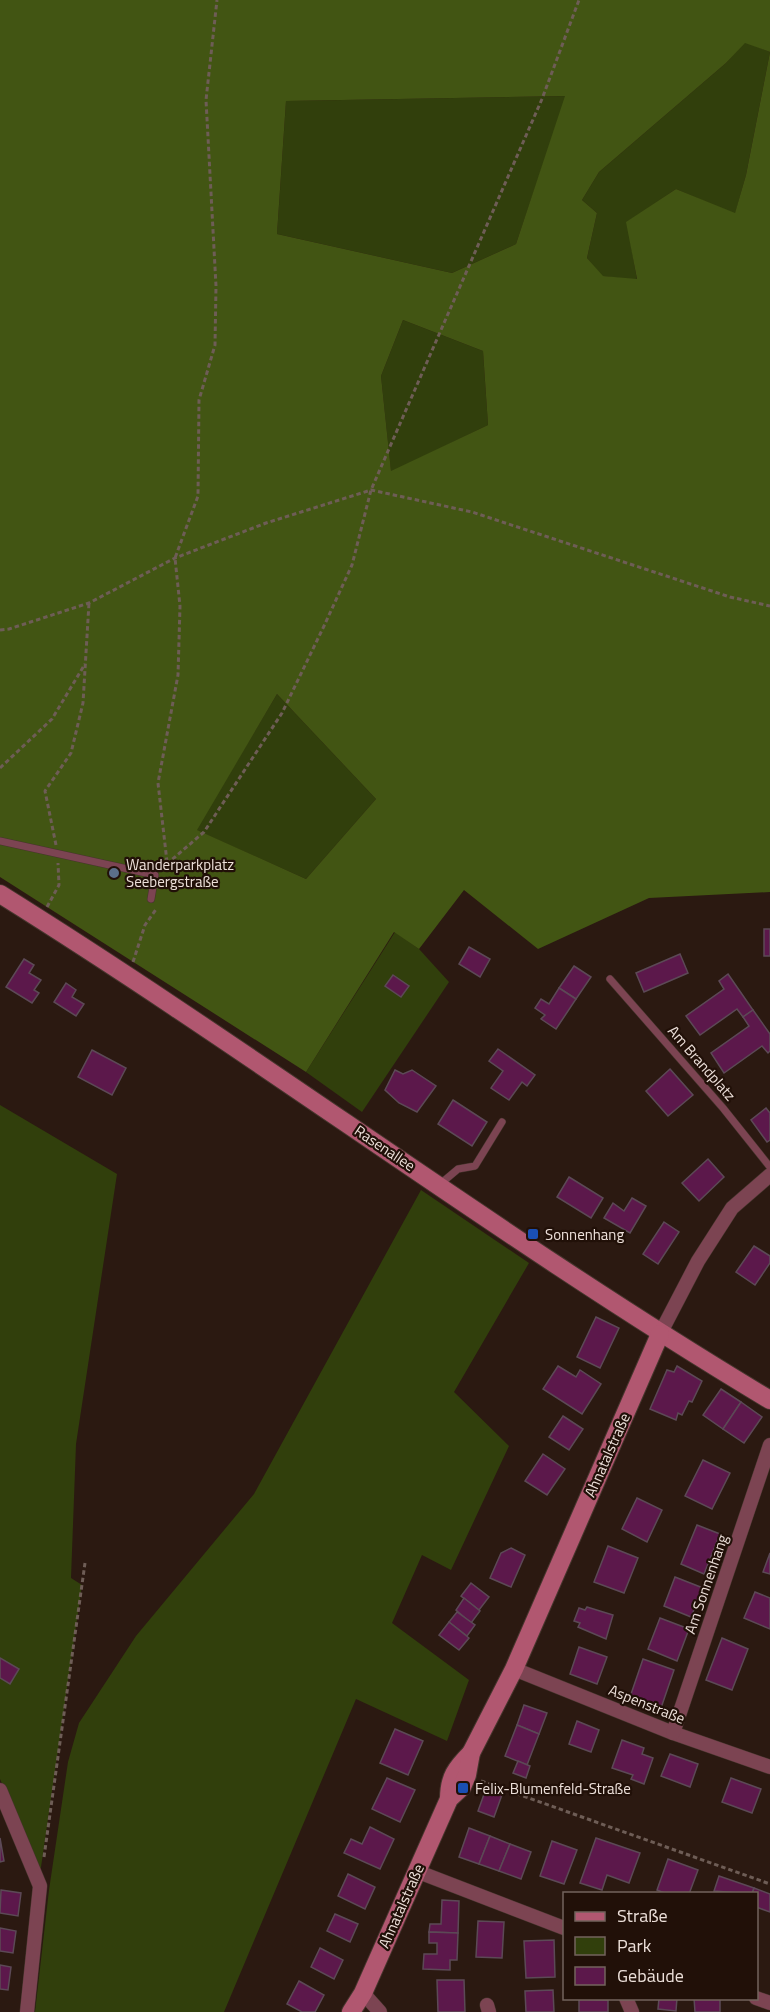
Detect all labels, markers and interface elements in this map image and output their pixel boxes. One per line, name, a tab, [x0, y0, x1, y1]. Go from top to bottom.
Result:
place label: Wanderparkplatz Seebergstraße	[126, 853, 234, 893]
marker: Wanderparkplatz Seebergstraße	[107, 866, 121, 880]
street label: Am Brandplatz	[663, 1020, 742, 1106]
street label: Rasenallee	[350, 1119, 420, 1177]
place label: Sonnenhang	[545, 1223, 624, 1246]
marker: Sonnenhang	[526, 1227, 540, 1241]
street label: Ahnatalstraße	[578, 1409, 636, 1501]
street label: Am Sonnenhang	[678, 1531, 734, 1637]
street label: Aspenstraße	[605, 1678, 689, 1730]
place label: Felix-Blumenfeld-Straße	[475, 1777, 631, 1800]
marker: Felix-Blumenfeld-Straße	[456, 1781, 470, 1795]
street label: Ahnatalstraße	[372, 1860, 430, 1952]
legend	[563, 1892, 758, 2000]
text: Straße	[617, 1902, 668, 1929]
text: Park	[617, 1932, 652, 1959]
text: Gebäude	[617, 1962, 684, 1989]

